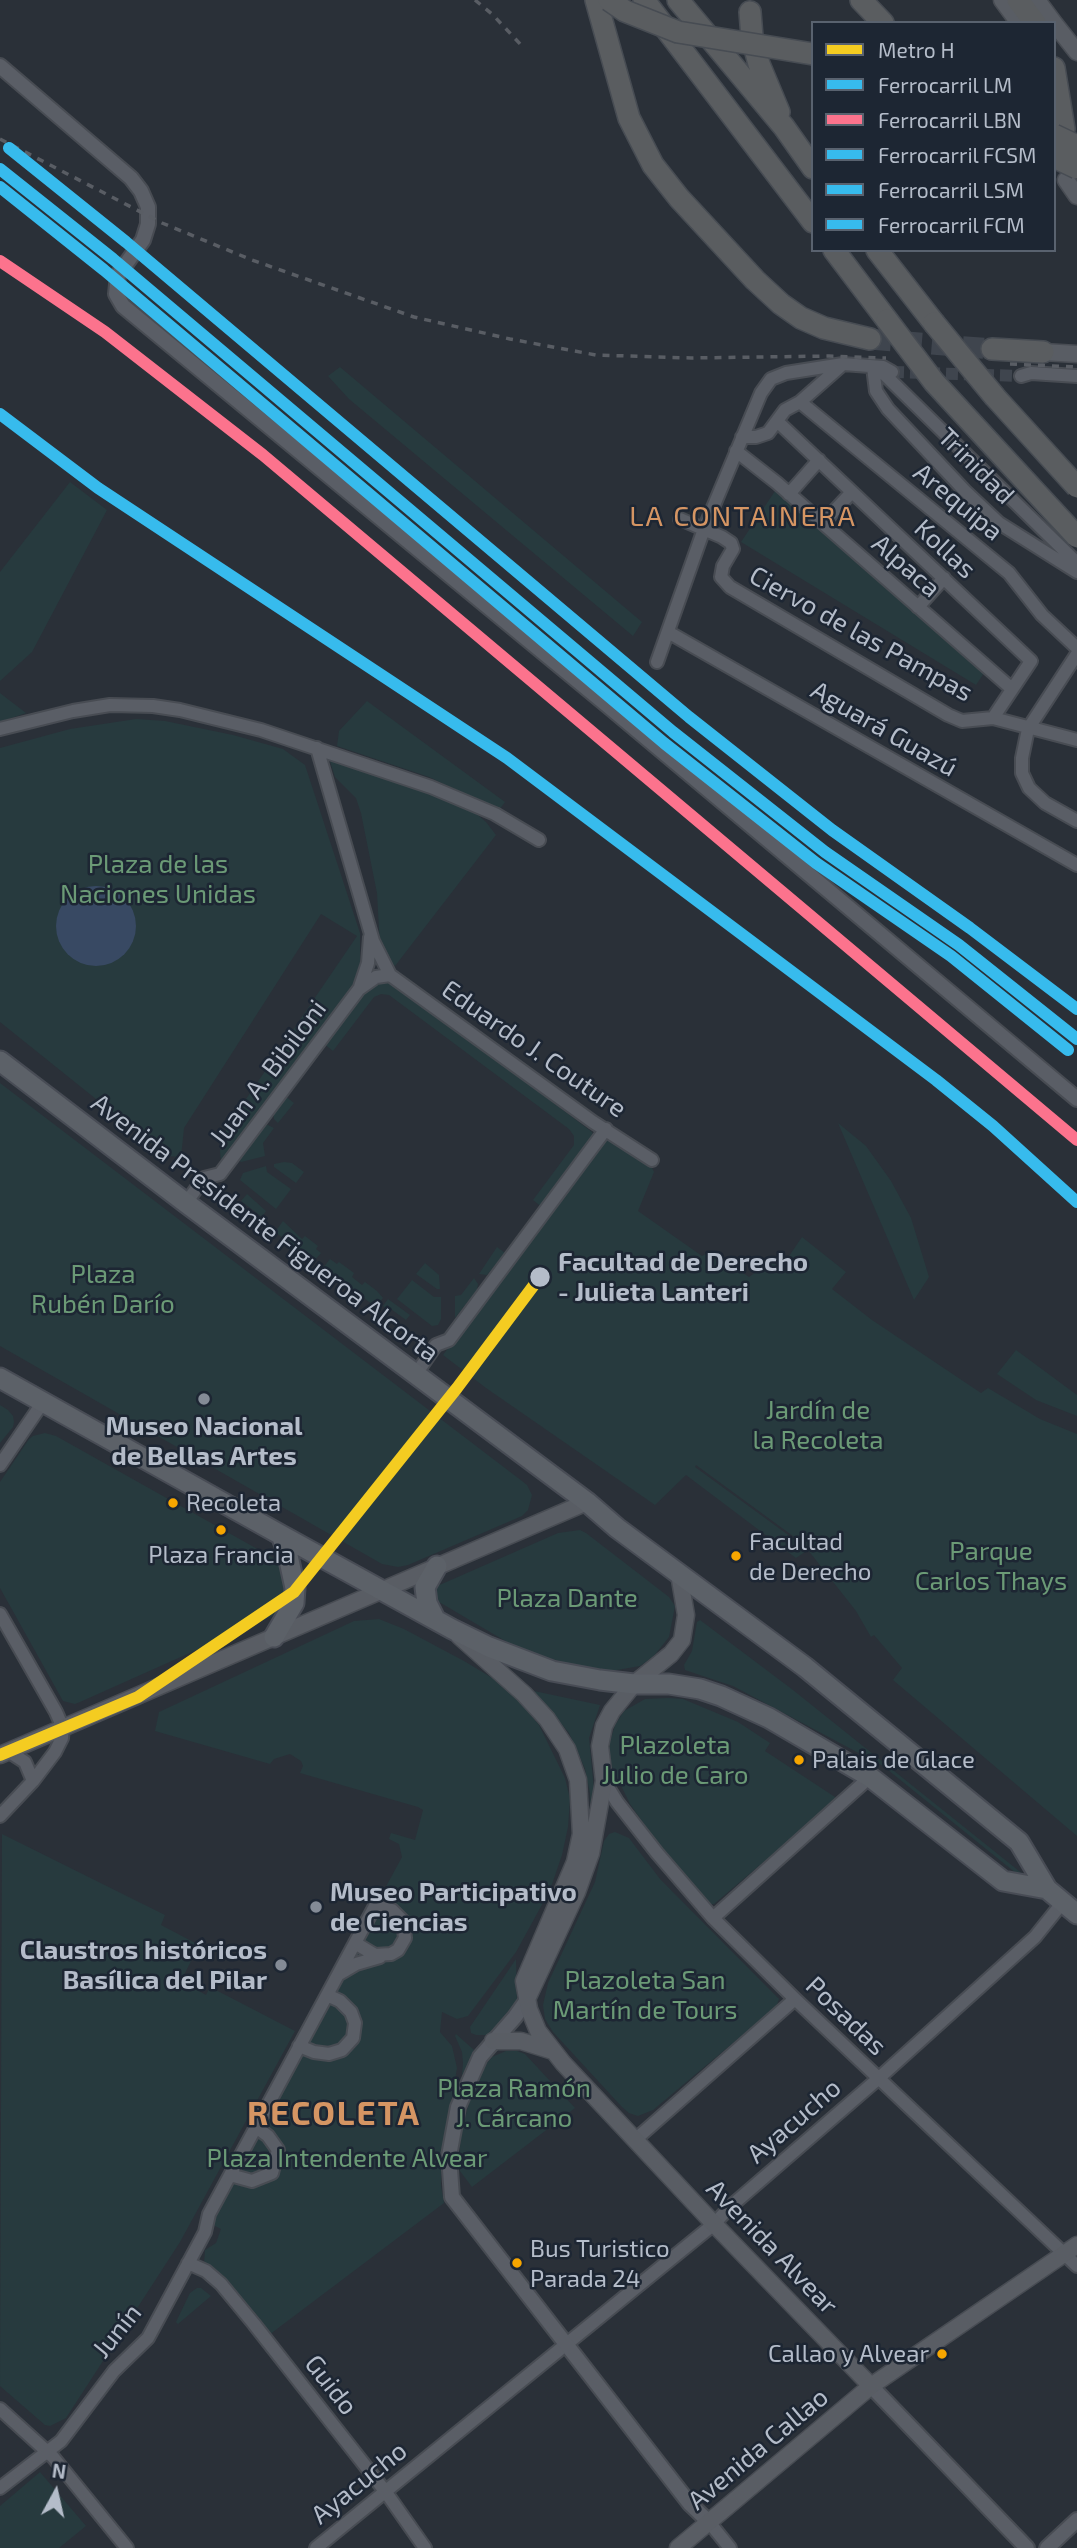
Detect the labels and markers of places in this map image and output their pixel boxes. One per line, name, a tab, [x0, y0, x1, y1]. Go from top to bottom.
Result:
place label: Facultad de Derecho - Julieta Lanteri	[558, 1246, 808, 1308]
marker: Facultad de Derecho - Julieta Lanteri	[528, 1265, 552, 1289]
marker: Museo Nacional de Bellas Artes	[196, 1391, 212, 1407]
place label: Museo Nacional de Bellas Artes	[106, 1410, 302, 1472]
place label: Recoleta	[186, 1489, 281, 1517]
marker: Recoleta	[166, 1496, 180, 1510]
marker: Plaza Francia	[214, 1523, 228, 1537]
place label: Facultad de Derecho	[749, 1528, 871, 1584]
place label: Plaza Francia	[148, 1541, 294, 1569]
marker: Facultad de Derecho	[729, 1549, 743, 1563]
place label: Palais de Glace	[812, 1746, 975, 1774]
marker: Palais de Glace	[792, 1753, 806, 1767]
place label: Museo Participativo de Ciencias	[330, 1876, 577, 1938]
marker: Museo Participativo de Ciencias	[308, 1899, 324, 1915]
place label: Claustros históricos Basílica del Pilar	[20, 1934, 267, 1996]
marker: Claustros históricos Basílica del Pilar	[273, 1957, 289, 1973]
place label: Bus Turistico Parada 24	[530, 2235, 670, 2291]
marker: Bus Turistico Parada 24	[510, 2256, 524, 2270]
place label: Callao y Alvear	[768, 2340, 929, 2368]
marker: Callao y Alvear	[935, 2347, 949, 2361]

